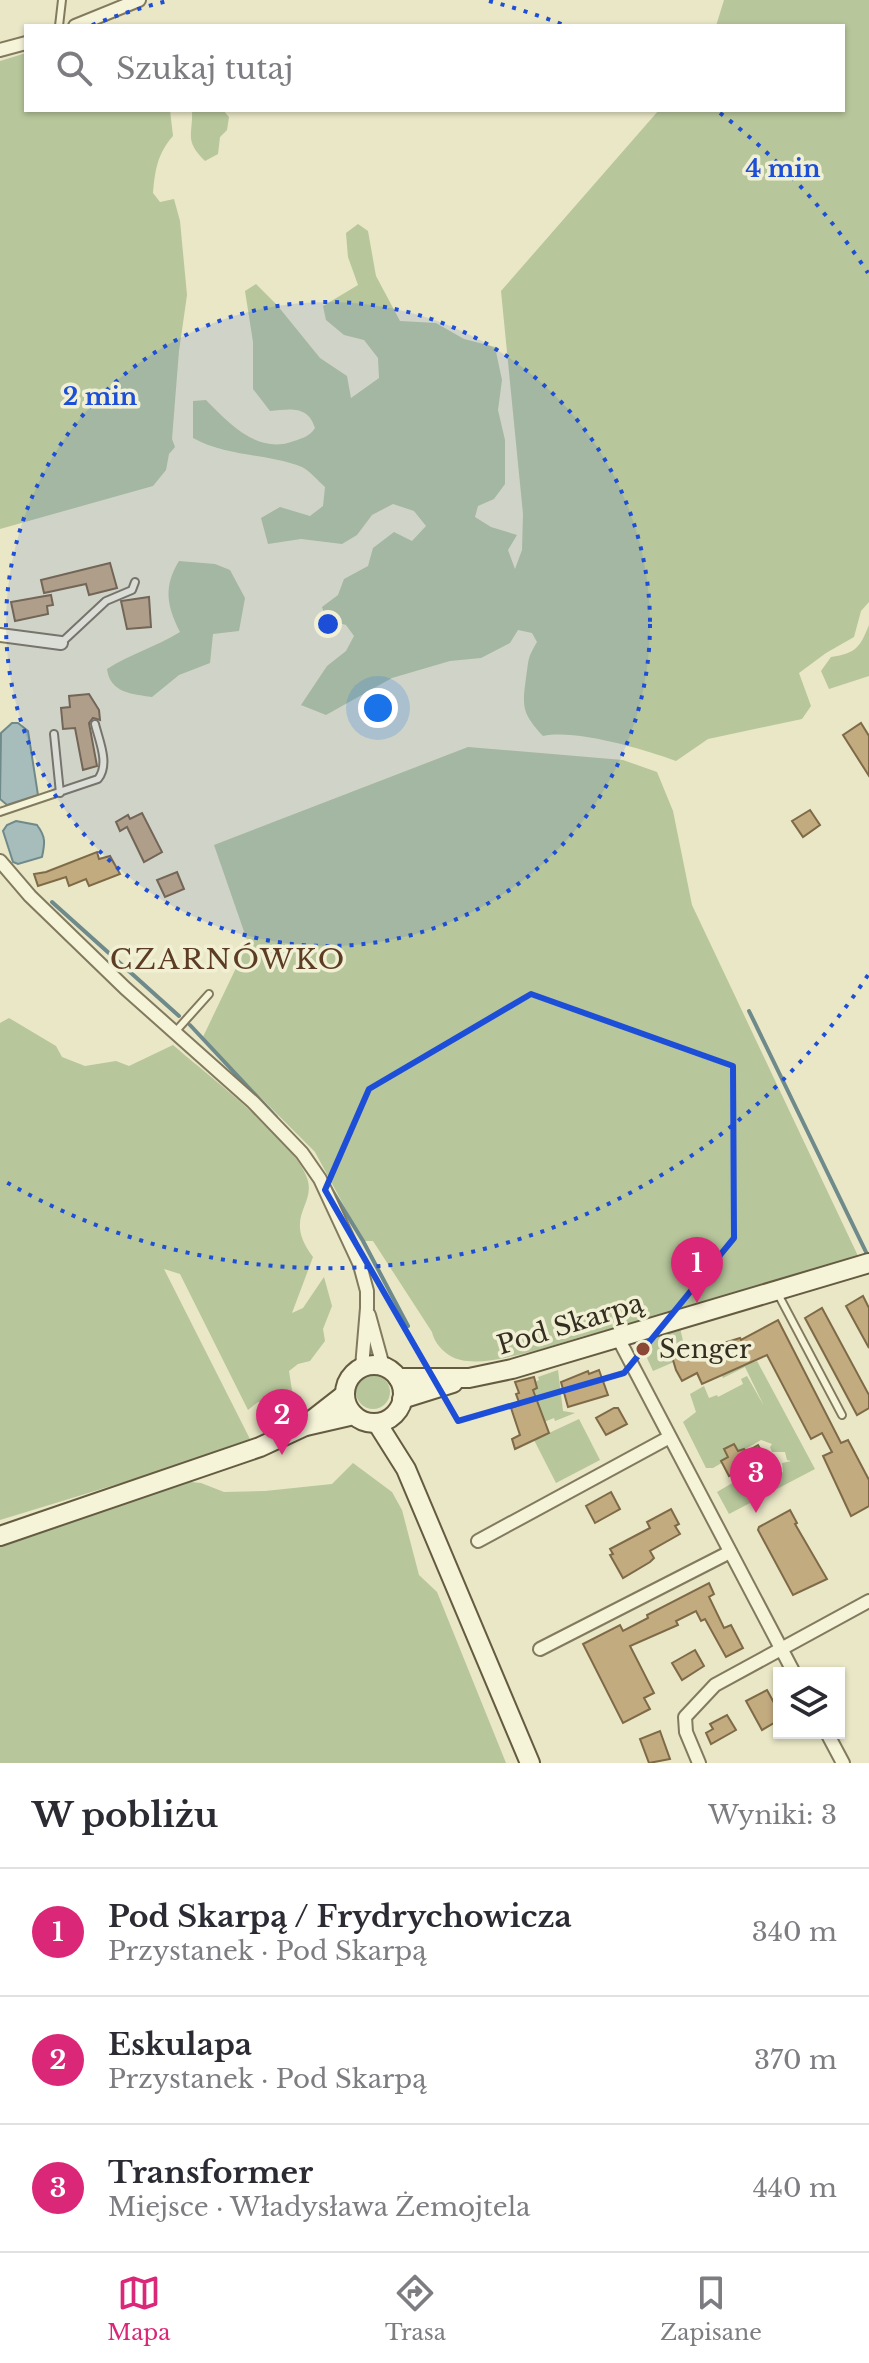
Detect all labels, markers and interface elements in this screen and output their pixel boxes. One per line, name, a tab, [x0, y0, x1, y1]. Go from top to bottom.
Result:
search box	[24, 24, 845, 112]
icon: search	[52, 46, 96, 90]
text: Szukaj tutaj	[116, 50, 293, 87]
text: 4 min	[746, 154, 821, 183]
text: 2 min	[63, 382, 138, 411]
centre of rings	[314, 610, 342, 638]
your location	[358, 688, 398, 728]
district label: CZARNÓWKO	[110, 942, 346, 977]
pin: 1	[671, 1237, 723, 1303]
street label: Pod Skarpą	[493, 1286, 647, 1361]
place label: Senger	[659, 1333, 752, 1365]
marker: Senger	[634, 1340, 652, 1358]
pin: 2	[256, 1389, 308, 1455]
pin: 3	[730, 1447, 782, 1513]
map controls	[773, 1667, 845, 1739]
button: layers	[773, 1667, 845, 1739]
text: W pobliżu	[32, 1794, 218, 1836]
text: Wyniki: 3	[708, 1799, 837, 1831]
text: Pod Skarpą / Frydrychowicza	[108, 1898, 572, 1935]
text: 1	[52, 1916, 64, 1948]
text: 340 m	[752, 1916, 837, 1948]
text: Przystanek · Pod Skarpą	[108, 1935, 427, 1967]
text: Eskulapa	[108, 2026, 252, 2063]
text: 2	[50, 2044, 66, 2076]
text: 370 m	[754, 2044, 837, 2076]
text: Przystanek · Pod Skarpą	[108, 2063, 427, 2095]
text: Transformer	[108, 2154, 313, 2191]
text: 3	[50, 2172, 66, 2204]
text: 440 m	[753, 2172, 837, 2204]
text: Miejsce · Władysława Żemojtela	[108, 2191, 531, 2223]
tab: Mapa	[107, 2271, 171, 2346]
tab: Trasa	[385, 2271, 446, 2346]
tab: Zapisane	[660, 2271, 762, 2346]

